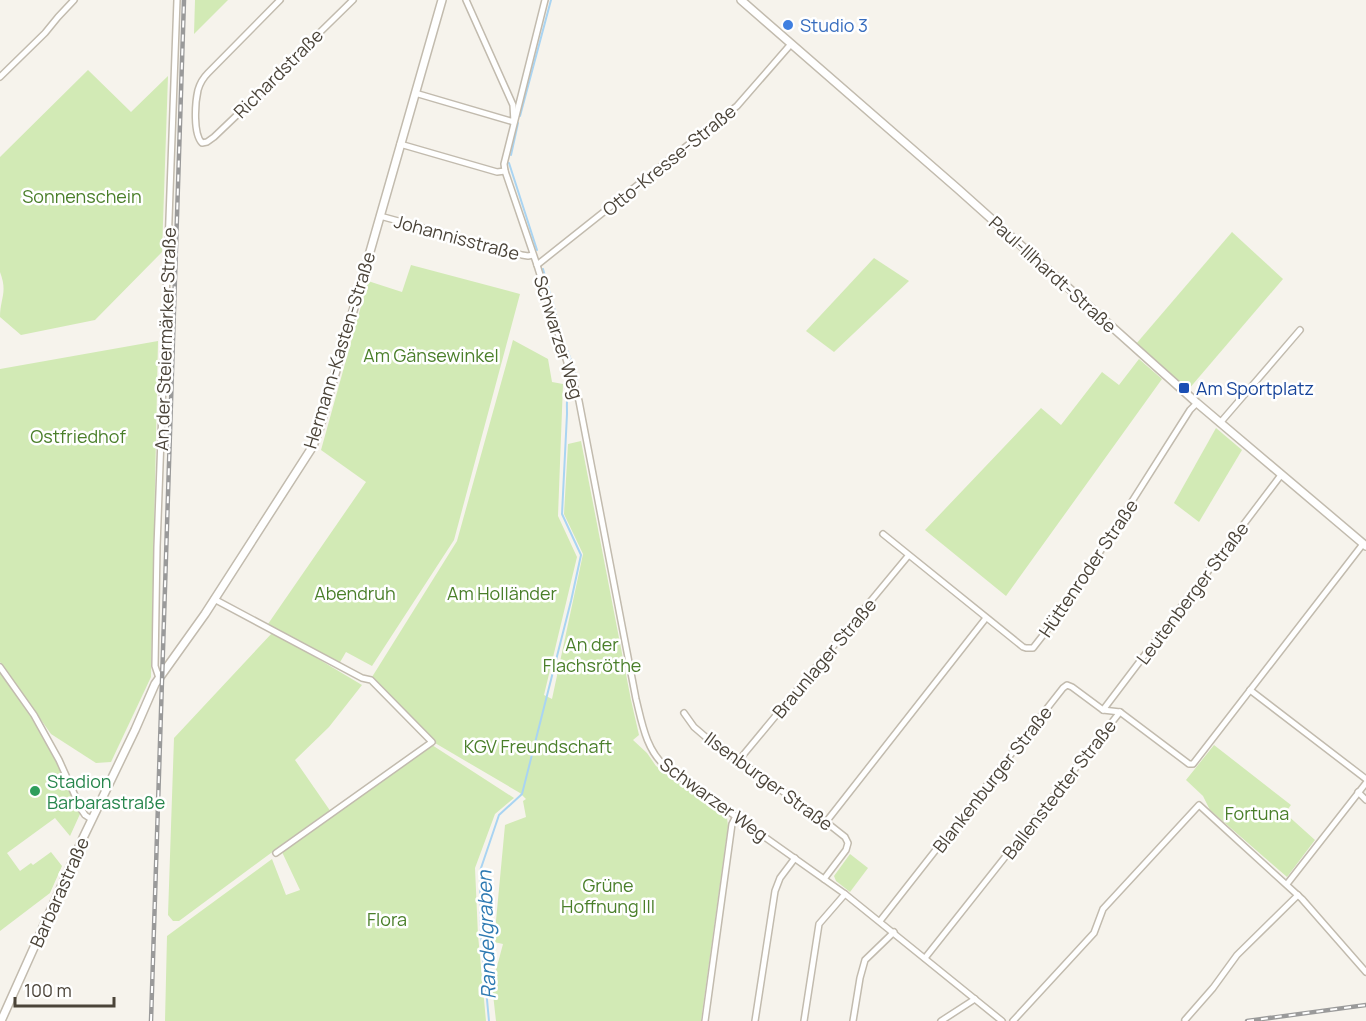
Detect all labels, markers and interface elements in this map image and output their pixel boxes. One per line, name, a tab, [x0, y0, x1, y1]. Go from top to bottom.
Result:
place label: Studio 3	[800, 13, 868, 37]
marker: Studio 3	[781, 18, 795, 32]
street label: Richardstraße	[228, 23, 328, 123]
street label: Otto-Kresse-Straße	[597, 99, 741, 221]
park label: Sonnenschein	[22, 184, 142, 208]
street label: Johannisstraße	[392, 209, 522, 265]
street label: Paul-Illhardt-Straße	[984, 210, 1122, 338]
street label: An der Steiermärker Straße	[149, 227, 181, 451]
street label: Hermann-Kasten-Straße	[298, 249, 380, 451]
street label: Schwarzer Weg	[529, 272, 589, 402]
park label: Am Gänsewinkel	[363, 343, 499, 367]
place label: Am Sportplatz	[1196, 376, 1314, 400]
marker: Am Sportplatz	[1177, 381, 1191, 395]
park label: Ostfriedhof	[30, 424, 126, 448]
street label: Hüttenroder Straße	[1033, 494, 1143, 642]
street label: Leutenberger Straße	[1131, 517, 1253, 669]
park label: Abendruh	[314, 581, 396, 605]
park label: Am Holländer	[447, 581, 557, 605]
street label: Braunlager Straße	[767, 593, 881, 723]
park label: An der Flachsröthe	[543, 632, 641, 677]
street label: Blankenburger Straße	[927, 701, 1057, 857]
street label: Ballenstedter Straße	[997, 714, 1121, 864]
street label: Ilsenburger Straße	[700, 726, 838, 836]
park label: KGV Freundschaft	[464, 734, 612, 758]
street label: Schwarzer Weg	[655, 752, 773, 846]
place label: Stadion Barbarastraße	[47, 769, 165, 814]
marker: Stadion Barbarastraße	[28, 784, 42, 798]
park label: Fortuna	[1225, 801, 1289, 825]
street label: Barbarastraße	[24, 833, 94, 951]
water label: Randelgraben	[470, 869, 502, 1000]
park label: Grüne Hoffnung III	[561, 873, 655, 918]
park label: Flora	[367, 907, 407, 931]
scale bar	[15, 970, 114, 1008]
text: 100 m	[24, 978, 72, 1002]

